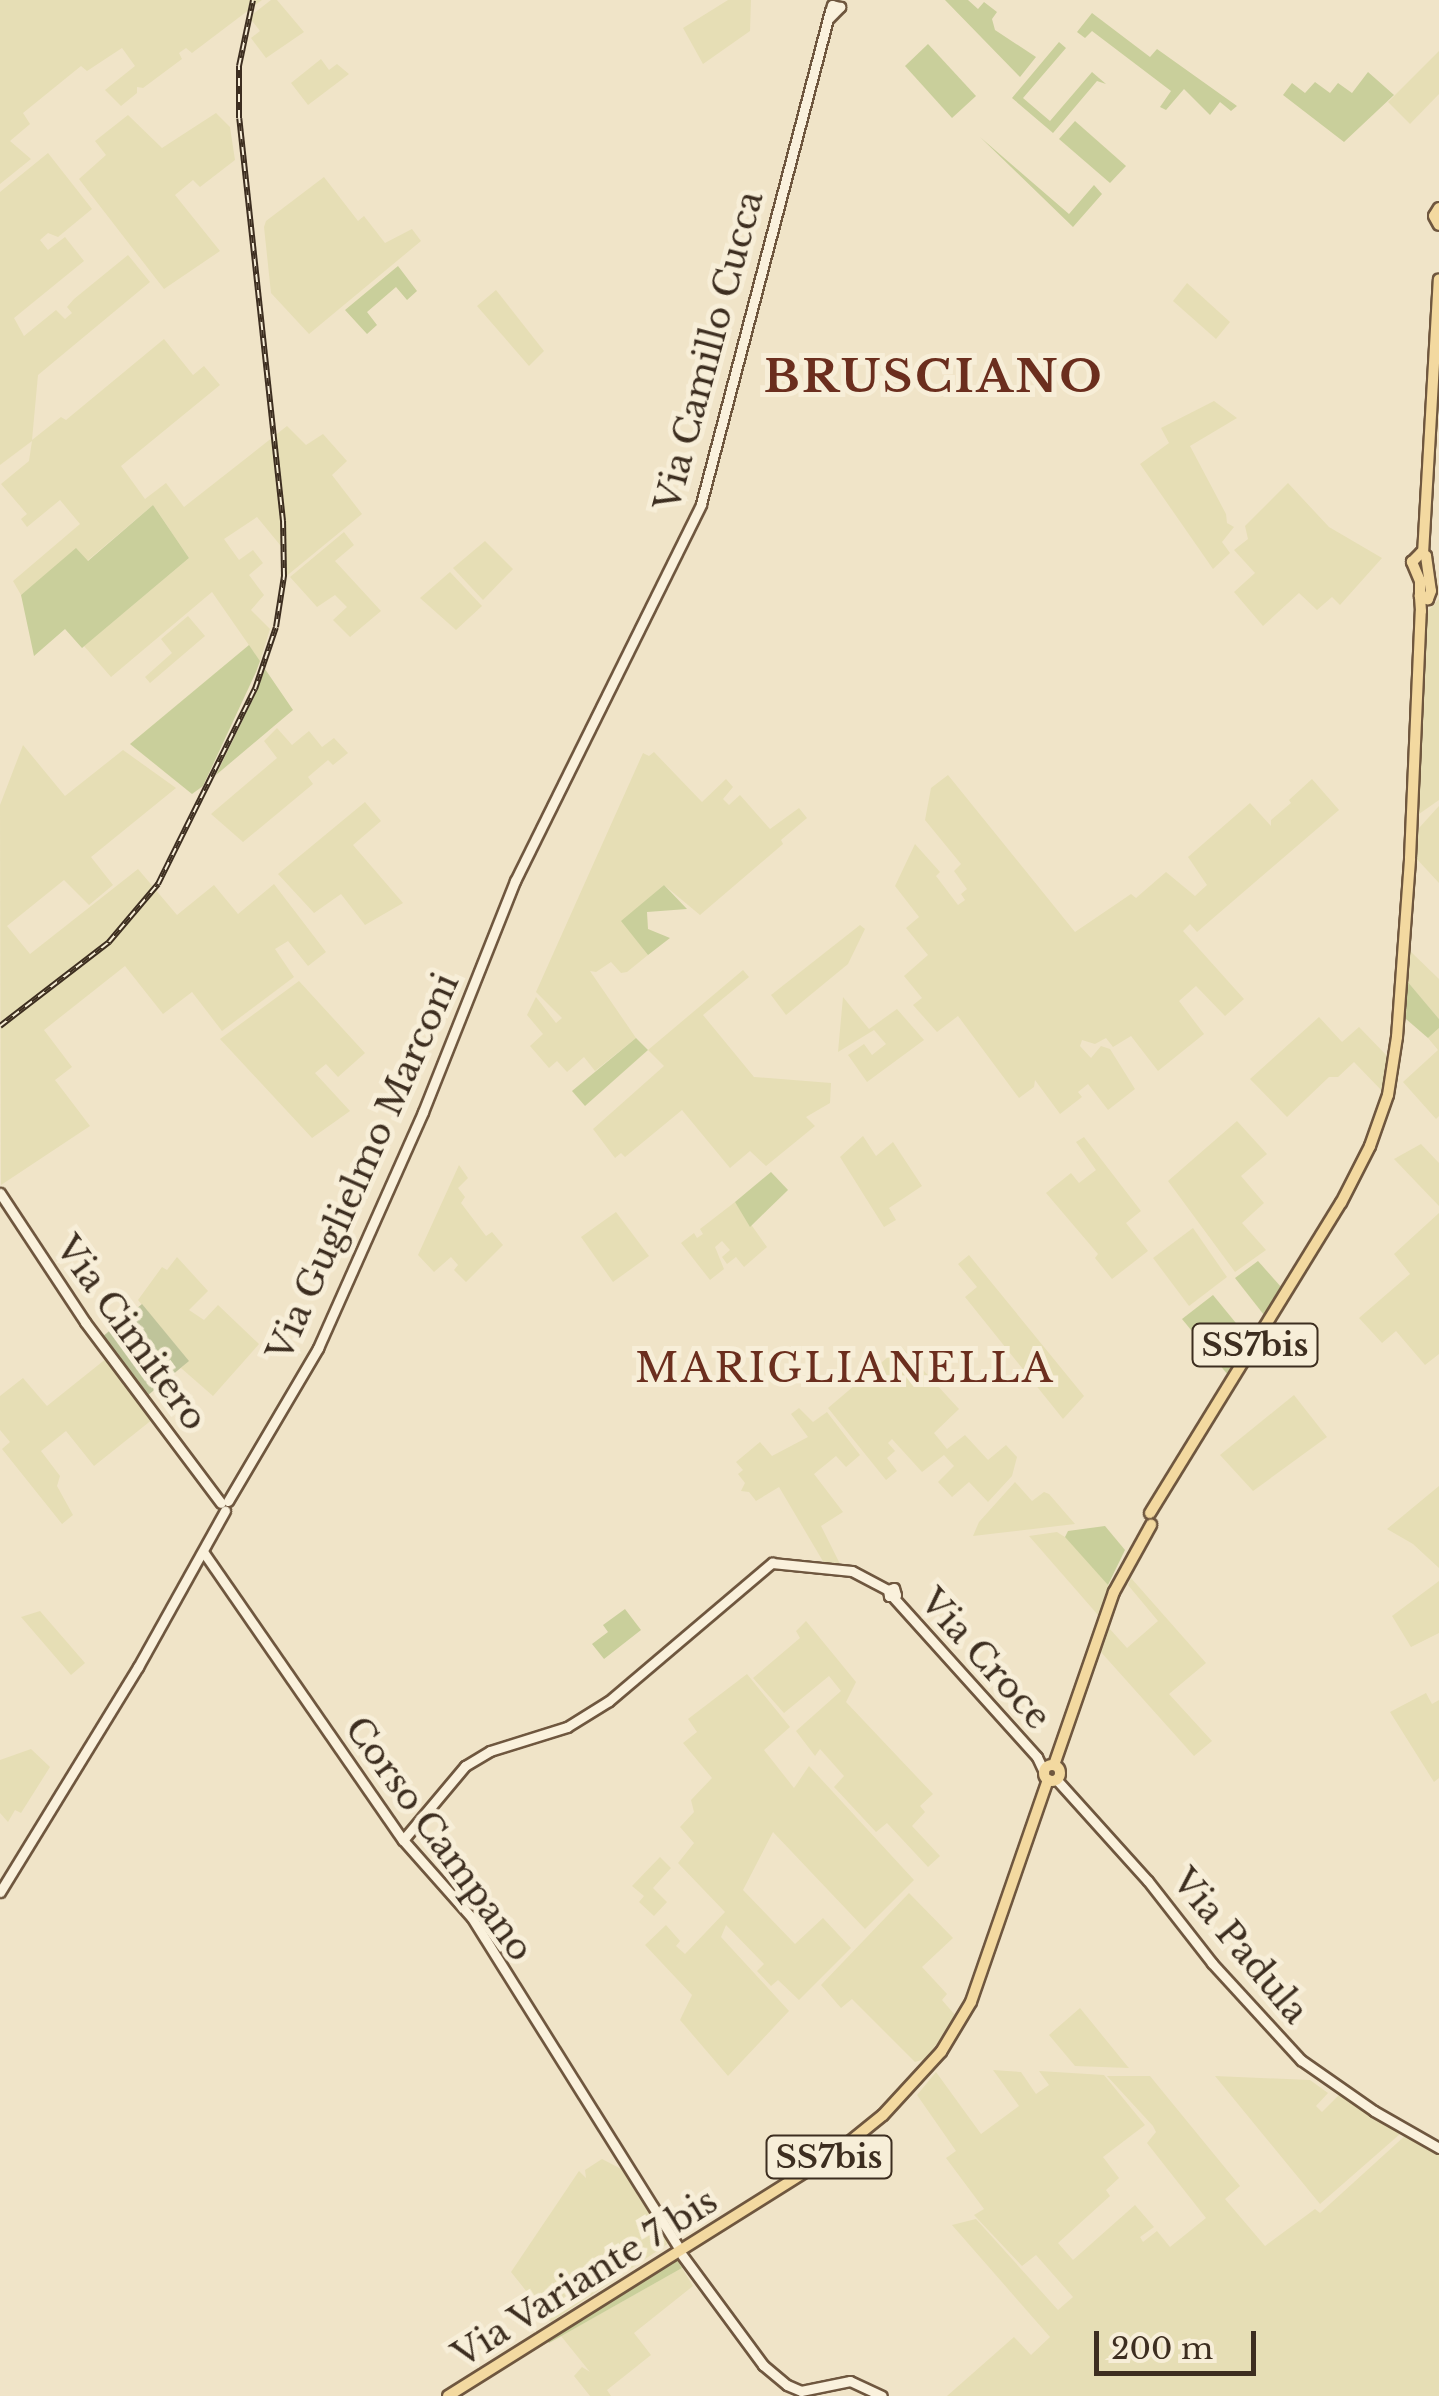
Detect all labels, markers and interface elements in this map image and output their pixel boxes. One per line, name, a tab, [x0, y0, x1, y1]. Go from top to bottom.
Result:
street label: Via Camillo Cucca	[646, 186, 772, 516]
district label: BRUSCIANO	[764, 350, 1104, 404]
street label: Via Guglielmo Marconi	[258, 967, 468, 1367]
street label: Via Cimitero	[46, 1227, 216, 1439]
road number: SS7bis	[1190, 1318, 1320, 1372]
district label: MARIGLIANELLA	[635, 1344, 1055, 1392]
street label: Via Croce	[911, 1580, 1059, 1738]
street label: Corso Campano	[336, 1709, 542, 1969]
street label: Via Padula	[1163, 1860, 1317, 2032]
road number: SS7bis	[764, 2130, 894, 2184]
street label: Via Variante 7 bis	[444, 2179, 726, 2377]
scale bar	[1099, 2311, 1262, 2373]
text: 200 m	[1111, 2330, 1213, 2367]

